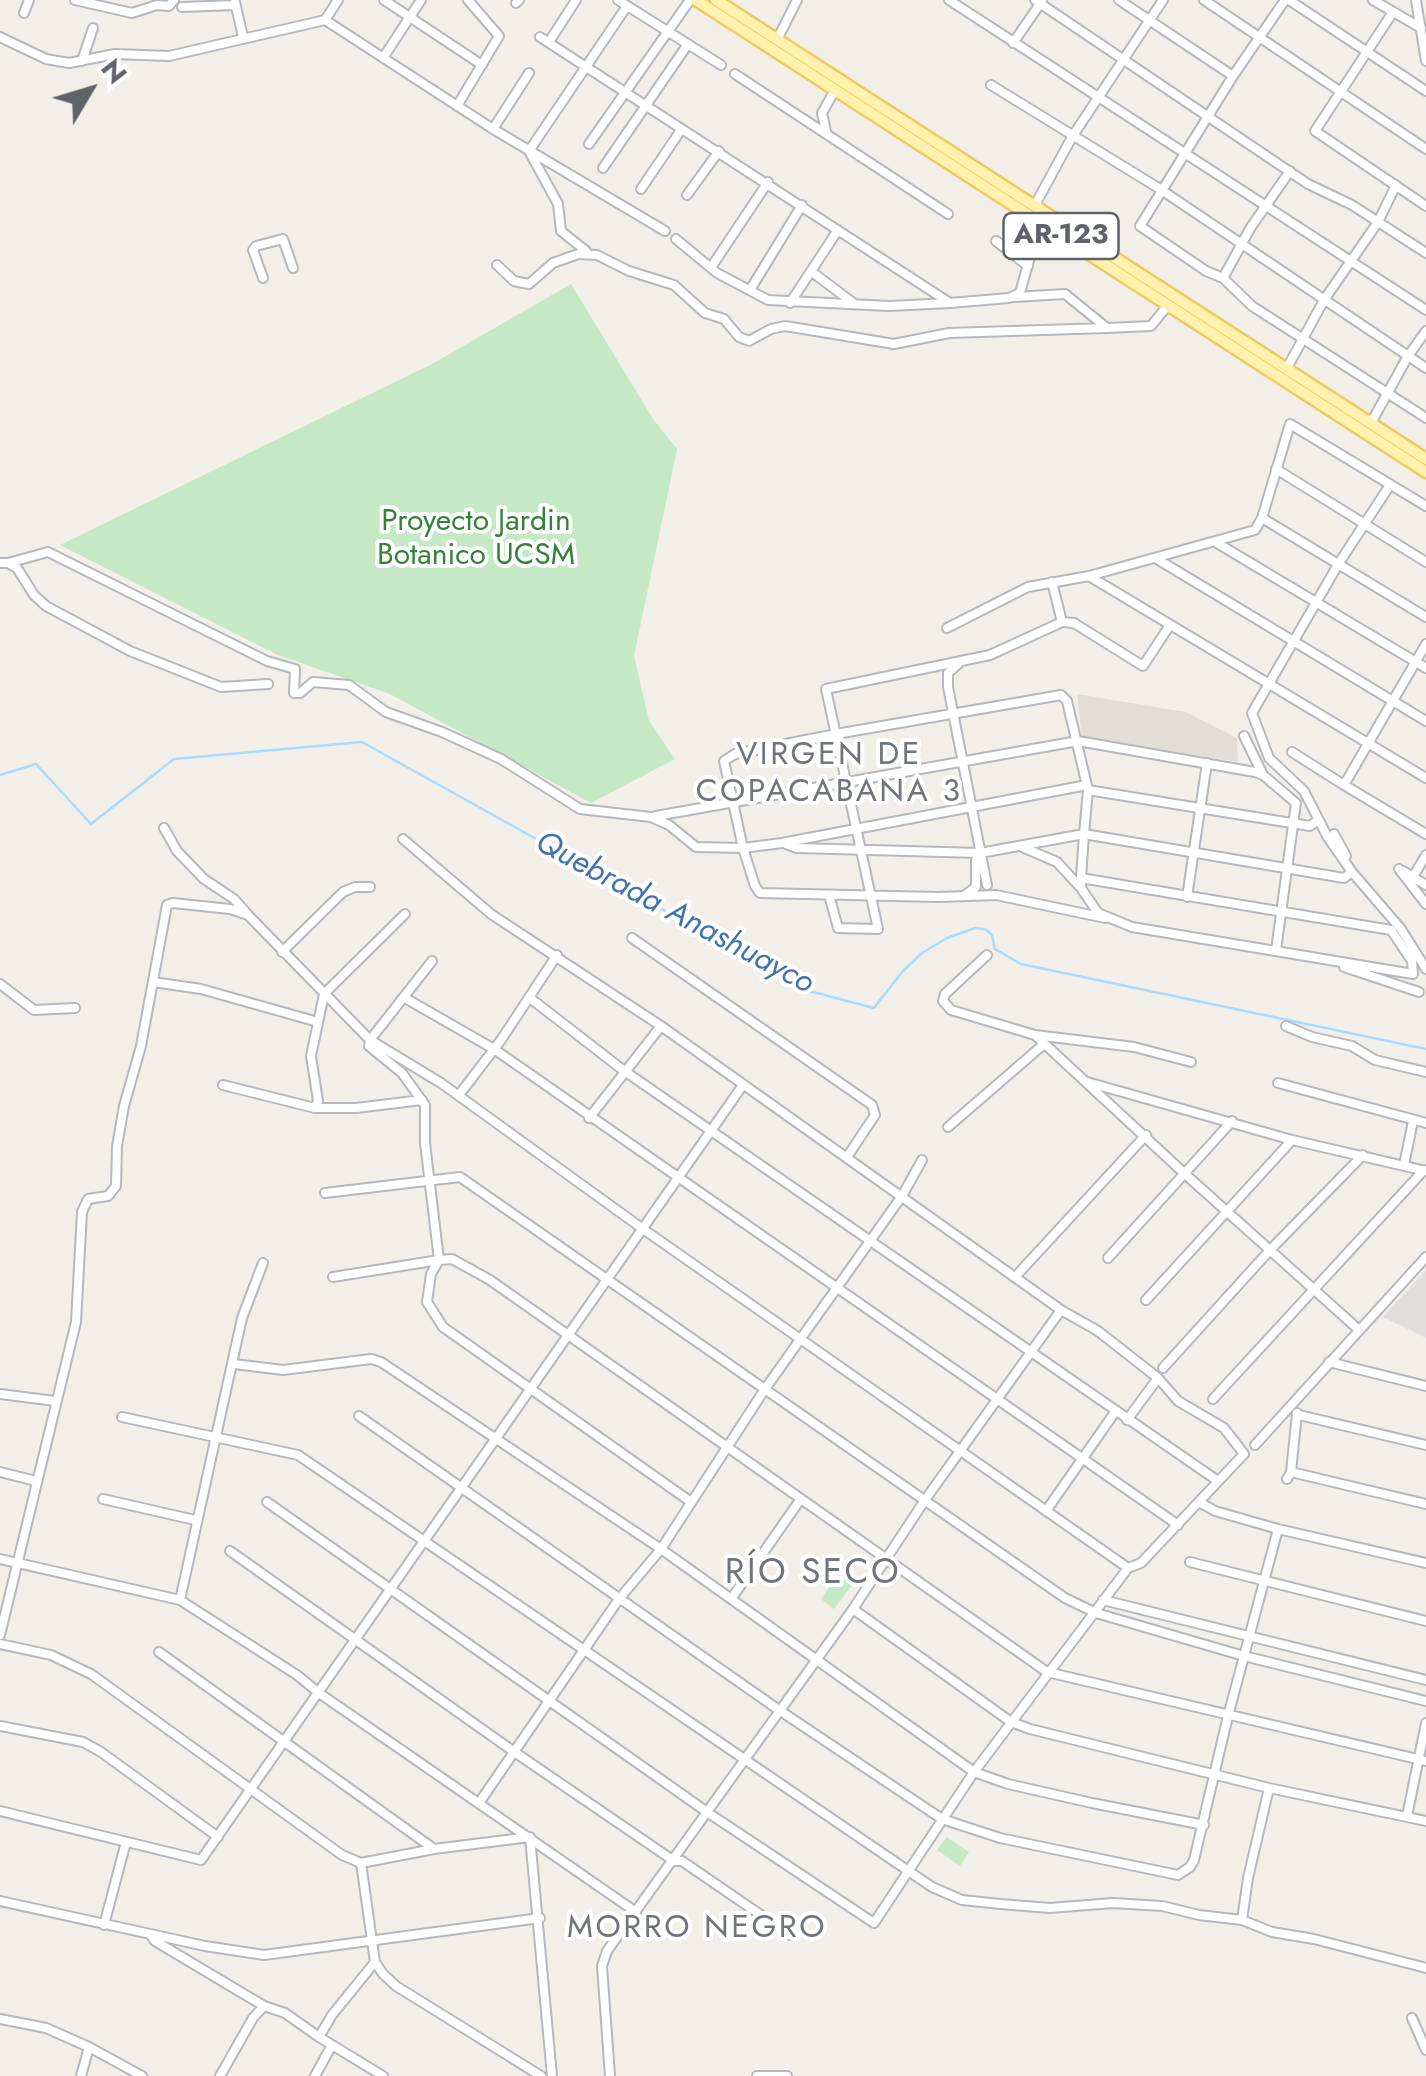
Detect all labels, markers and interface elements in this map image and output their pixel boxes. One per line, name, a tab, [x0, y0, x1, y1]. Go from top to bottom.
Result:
north arrow	[40, 40, 140, 140]
text: N	[91, 50, 137, 93]
road number: AR-123	[1004, 213, 1118, 259]
park label: Proyecto Jardin Botanico UCSM	[377, 505, 575, 576]
district label: VIRGEN DE COPACABANA 3	[696, 737, 962, 812]
water label: Quebrada Anashuayco	[528, 824, 820, 1004]
district label: RÍO SECO	[725, 1554, 901, 1596]
district label: MORRO NEGRO	[567, 1910, 827, 1948]

